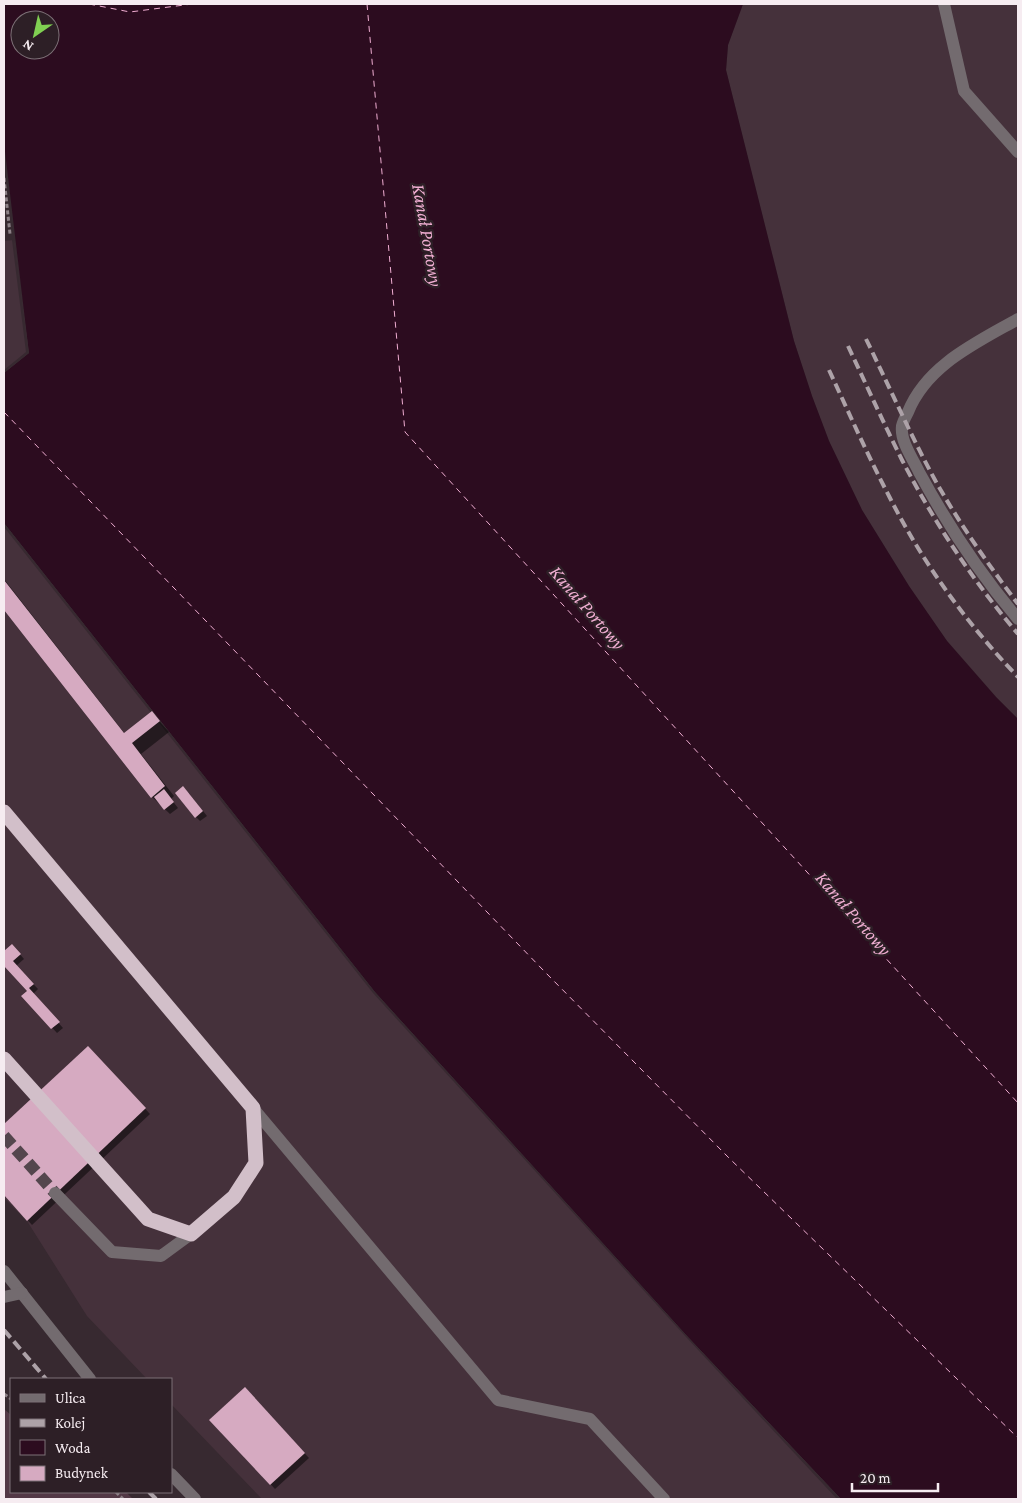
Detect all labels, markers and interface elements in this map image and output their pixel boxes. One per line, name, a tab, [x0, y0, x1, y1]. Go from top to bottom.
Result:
north arrow	[10, 10, 60, 60]
text: N	[19, 36, 36, 55]
water label: Kanał Portowy	[408, 182, 447, 288]
water label: Kanał Portowy	[546, 561, 630, 654]
water label: Kanał Portowy	[812, 867, 896, 960]
legend	[10, 1378, 172, 1493]
text: Ulica	[55, 1390, 86, 1406]
text: Kolej	[55, 1415, 85, 1432]
text: Woda	[55, 1440, 90, 1456]
scale bar	[852, 1460, 938, 1492]
text: Budynek	[55, 1465, 109, 1482]
text: 20 m	[860, 1470, 891, 1486]

